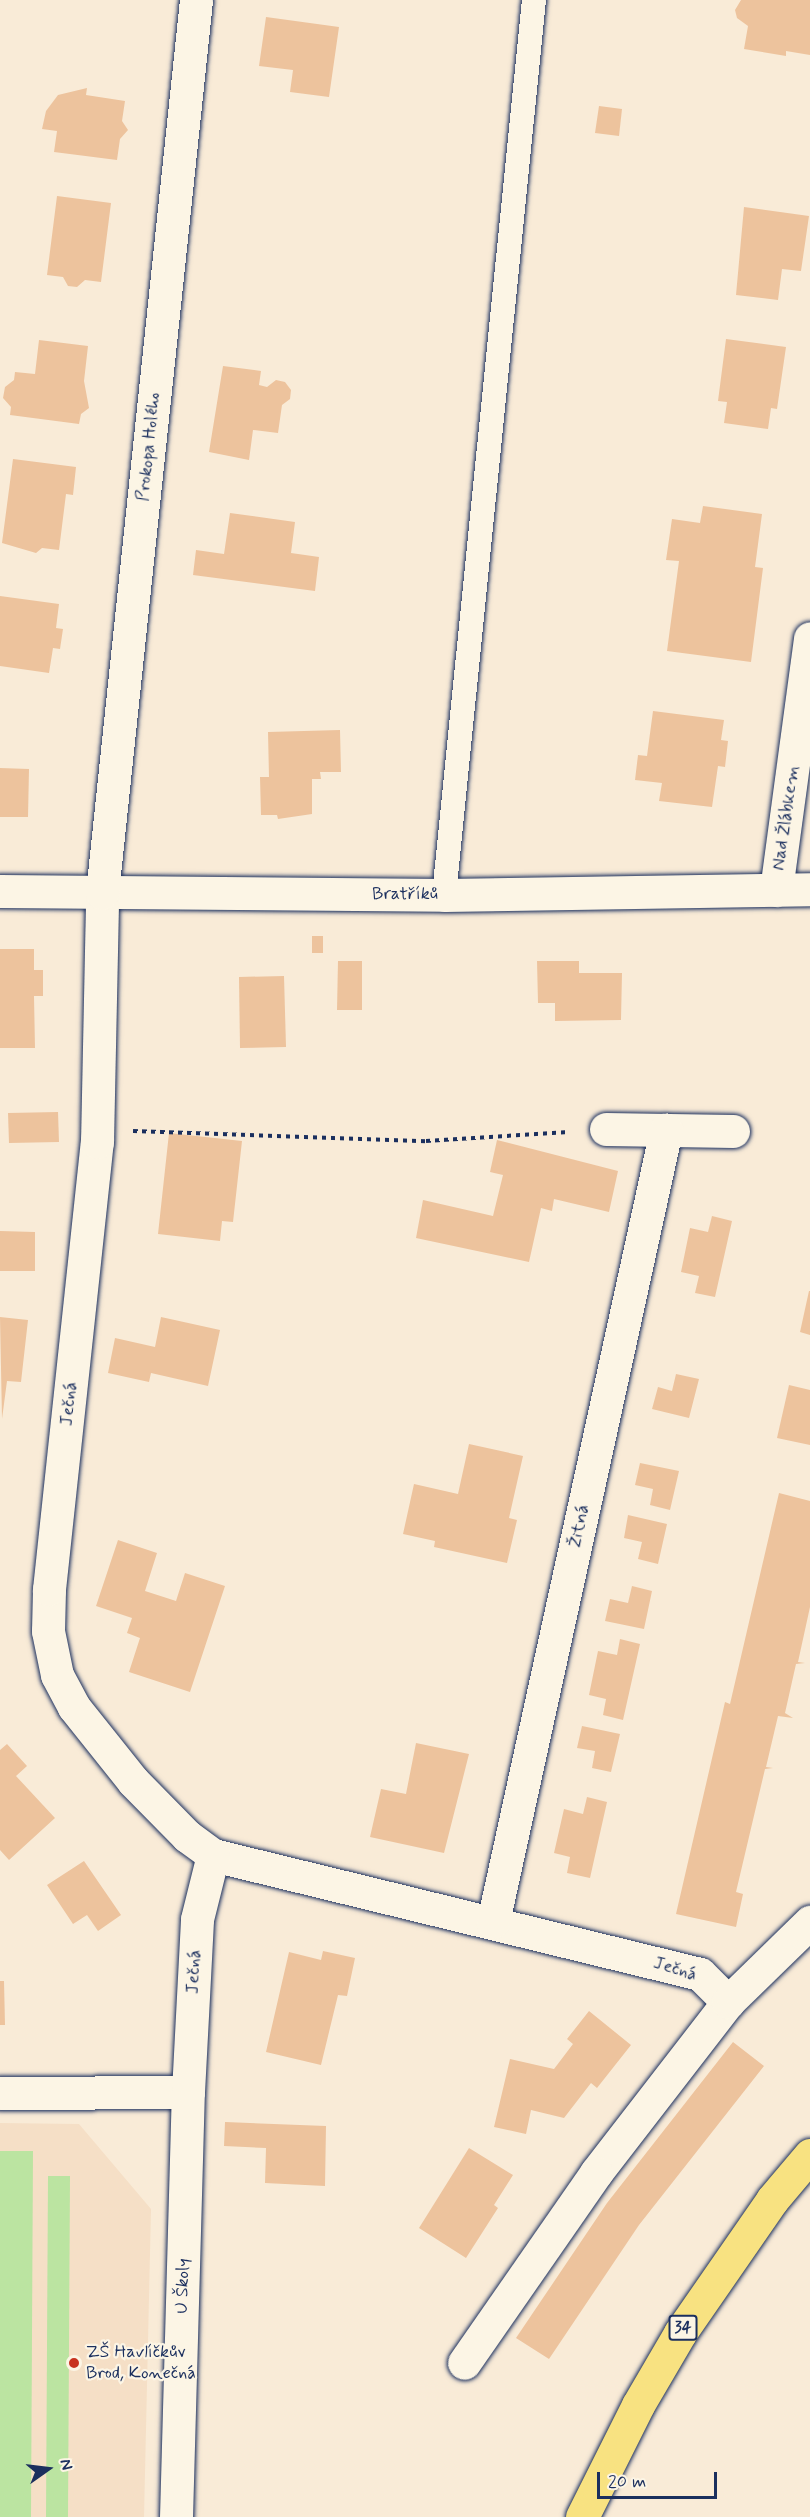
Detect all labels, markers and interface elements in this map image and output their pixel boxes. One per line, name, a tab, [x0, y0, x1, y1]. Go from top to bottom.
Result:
street label: Prokopa Holého	[133, 391, 165, 503]
street label: Nad Žlábkem	[768, 764, 804, 872]
street label: Bratříků	[372, 883, 438, 905]
street label: Ječná	[56, 1381, 82, 1427]
street label: Žitná	[564, 1502, 594, 1550]
street label: Ječná	[182, 1949, 206, 1995]
street label: Ječná	[651, 1952, 699, 1986]
street label: U Školy	[171, 2258, 195, 2314]
road number: 34	[668, 2315, 698, 2341]
place label: ZŠ Havlíčkův Brod, Konečná	[86, 2342, 192, 2384]
marker: ZŠ Havlíčkův Brod, Konečná	[67, 2356, 81, 2370]
north arrow	[18, 2439, 78, 2499]
text: N	[54, 2457, 77, 2472]
scale bar	[600, 2460, 720, 2498]
text: 20 m	[608, 2470, 646, 2494]

